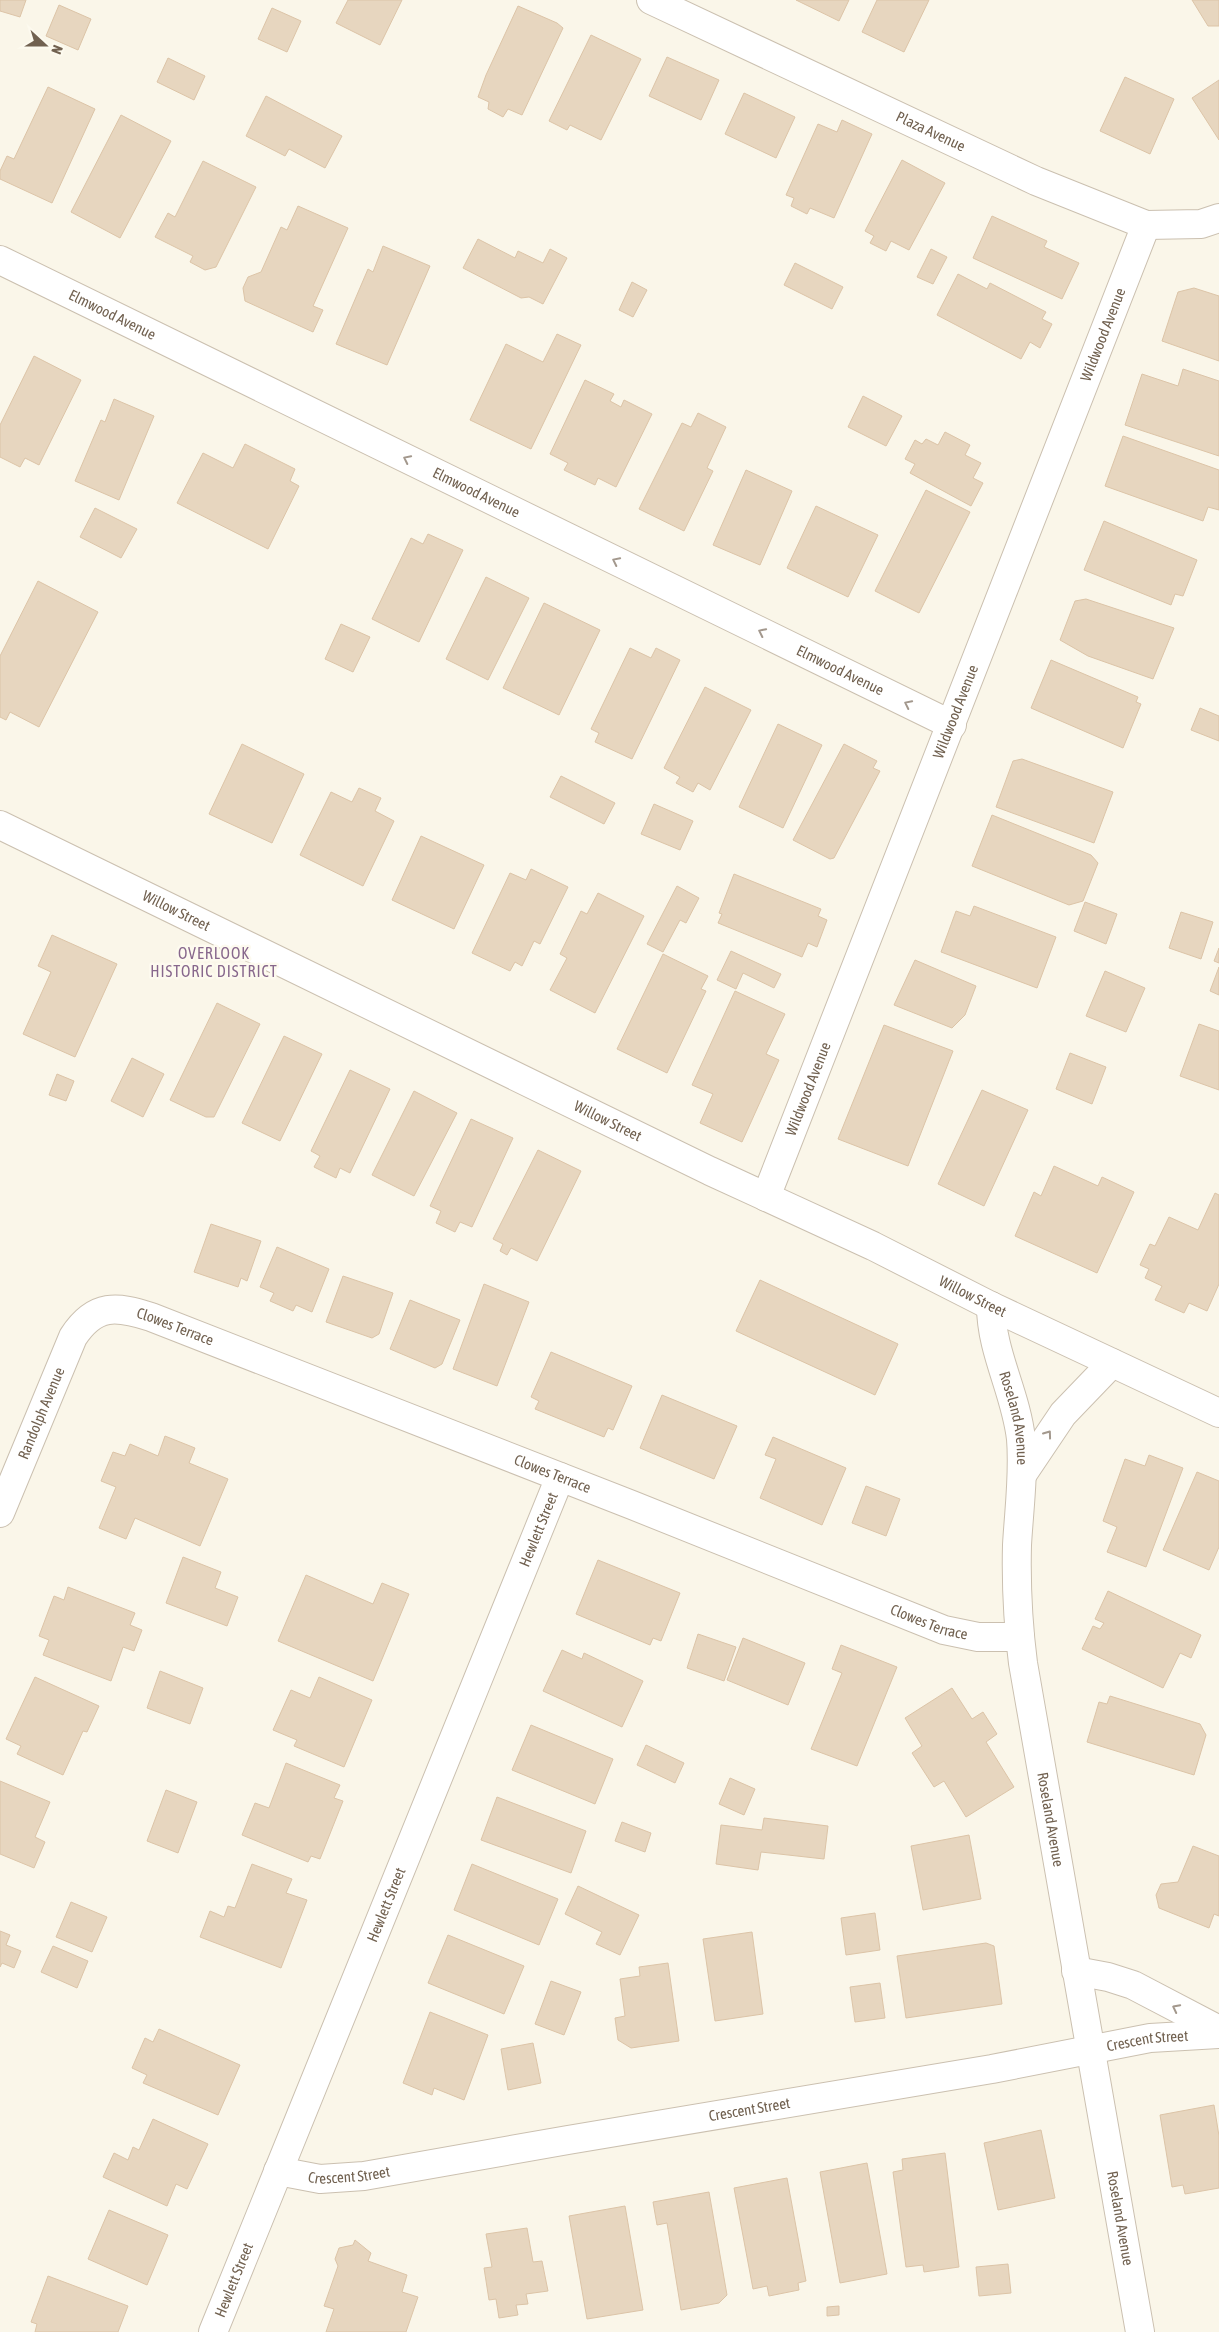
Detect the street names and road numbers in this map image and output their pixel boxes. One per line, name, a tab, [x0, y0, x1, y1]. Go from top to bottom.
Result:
street label: Plaza Avenue	[894, 108, 968, 155]
street label: Wildwood Avenue	[1077, 285, 1129, 384]
street label: Elmwood Avenue	[66, 286, 159, 343]
street label: Elmwood Avenue	[430, 464, 523, 521]
street label: Elmwood Avenue	[794, 641, 887, 698]
street label: Wildwood Avenue	[929, 662, 981, 761]
street label: Willow Street	[140, 887, 213, 934]
street label: Wildwood Avenue	[782, 1039, 834, 1138]
street label: Willow Street	[571, 1097, 644, 1144]
street label: Willow Street	[936, 1272, 1009, 1320]
street label: Clowes Terrace	[135, 1304, 216, 1349]
street label: Randolph Avenue	[14, 1364, 68, 1462]
street label: Roseland Avenue	[996, 1369, 1031, 1465]
street label: Clowes Terrace	[512, 1451, 594, 1496]
street label: Hewlett Street	[516, 1490, 561, 1569]
street label: Clowes Terrace	[888, 1600, 969, 1643]
street label: Roseland Avenue	[1034, 1771, 1067, 1868]
street label: Hewlett Street	[363, 1865, 409, 1944]
street label: Crescent Street	[1105, 2027, 1189, 2054]
street label: Crescent Street	[707, 2094, 791, 2124]
street label: Crescent Street	[307, 2163, 391, 2187]
street label: Roseland Avenue	[1104, 2170, 1137, 2267]
street label: Hewlett Street	[211, 2240, 256, 2320]

